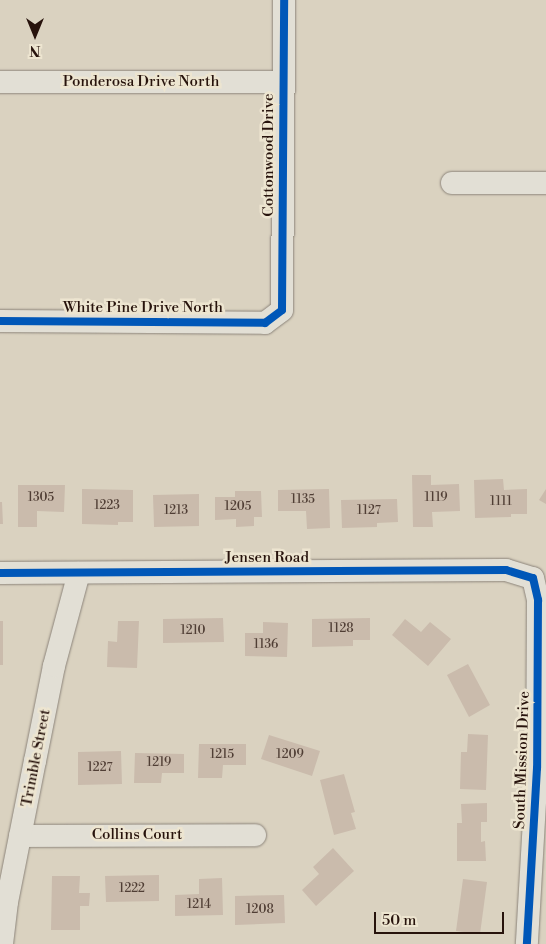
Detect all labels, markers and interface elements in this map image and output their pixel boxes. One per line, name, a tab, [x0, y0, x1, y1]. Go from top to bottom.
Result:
north arrow	[10, 10, 60, 60]
text: N	[29, 41, 41, 59]
street label: Ponderosa Drive North	[63, 73, 219, 91]
street label: Cottonwood Drive	[260, 93, 278, 217]
street label: White Pine Drive North	[63, 299, 223, 317]
house number: 1305	[28, 491, 54, 505]
house number: 1119	[424, 491, 448, 505]
house number: 1135	[291, 493, 315, 507]
house number: 1111	[490, 495, 512, 509]
house number: 1223	[94, 499, 120, 513]
house number: 1205	[225, 500, 251, 514]
house number: 1213	[164, 504, 188, 518]
house number: 1127	[357, 504, 381, 518]
street label: Jensen Road	[225, 549, 309, 567]
house number: 1128	[328, 622, 354, 636]
house number: 1210	[180, 624, 206, 638]
house number: 1136	[254, 638, 278, 652]
street label: South Mission Drive	[511, 691, 533, 829]
street label: Trimble Street	[18, 708, 54, 808]
house number: 1215	[210, 748, 234, 762]
house number: 1209	[276, 748, 304, 762]
house number: 1219	[147, 756, 171, 770]
house number: 1227	[87, 761, 113, 775]
street label: Collins Court	[92, 826, 182, 844]
house number: 1222	[119, 882, 145, 896]
house number: 1214	[187, 898, 211, 912]
scale bar	[376, 902, 506, 934]
house number: 1208	[246, 903, 274, 917]
text: 50 m	[382, 911, 416, 930]

